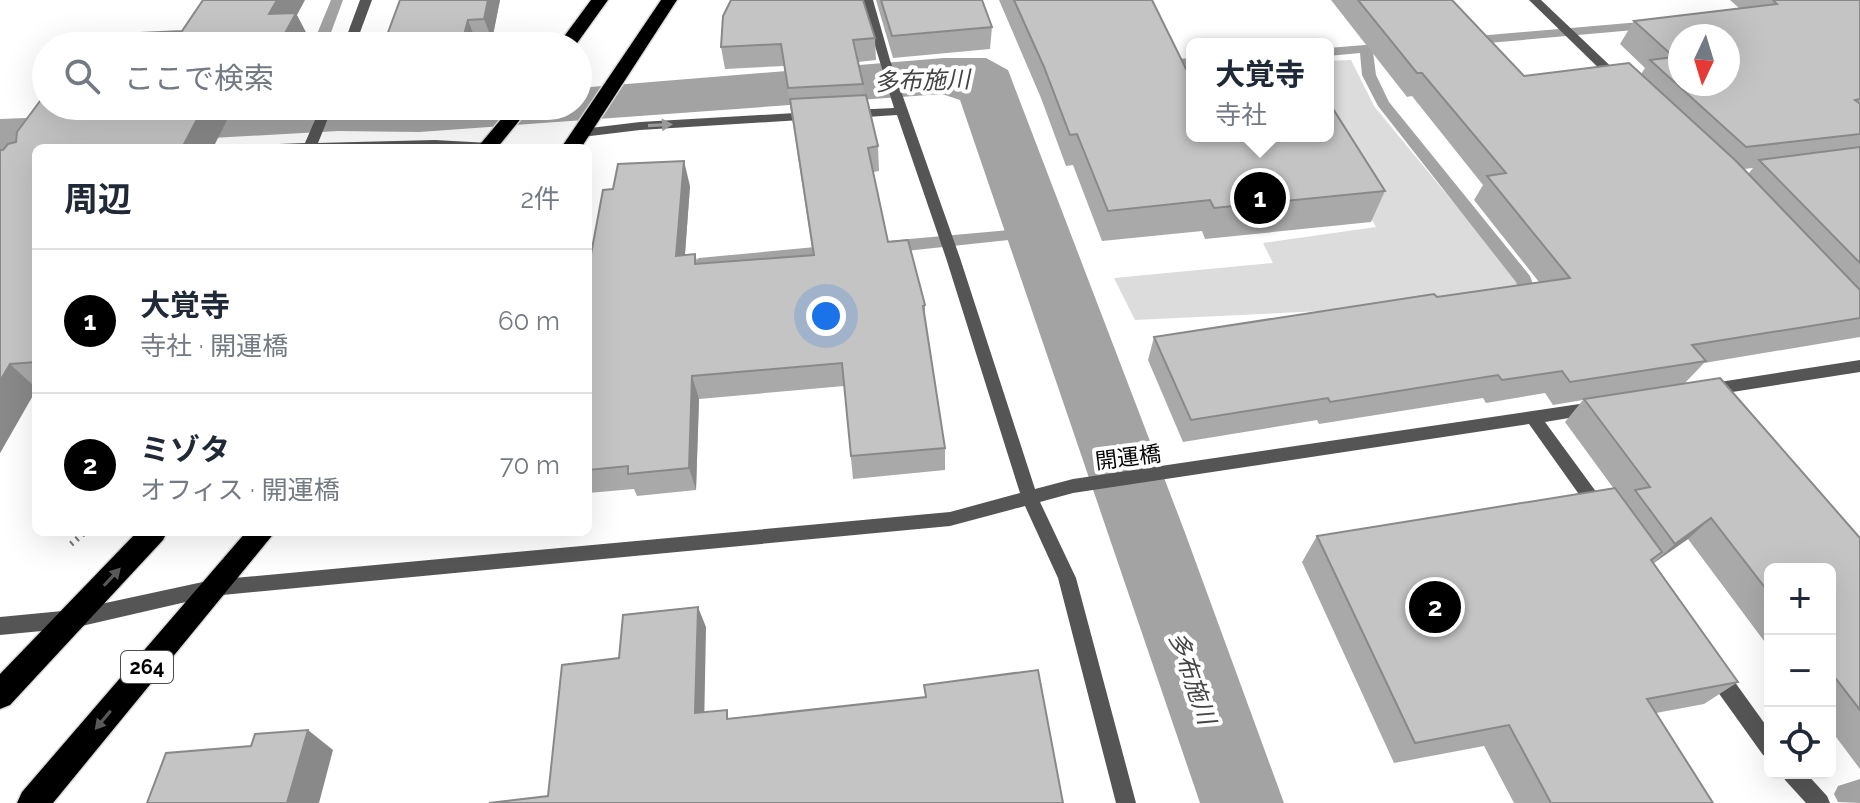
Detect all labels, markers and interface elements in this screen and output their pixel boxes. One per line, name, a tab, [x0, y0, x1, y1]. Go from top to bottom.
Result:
north arrow	[1668, 24, 1740, 96]
search box	[32, 32, 592, 120]
popup	[1186, 38, 1334, 142]
icon: search	[60, 54, 104, 98]
text: 大覚寺	[1215, 57, 1305, 92]
text: ここで検索	[124, 61, 274, 96]
water label: 多布施川	[874, 64, 973, 97]
text: 寺社	[1215, 100, 1267, 130]
one-way arrow	[648, 118, 673, 131]
pin: 1	[1234, 168, 1286, 228]
text: 周辺	[64, 179, 132, 219]
text: 2件	[520, 184, 560, 214]
text: 大覚寺	[140, 288, 230, 323]
your location	[806, 296, 846, 336]
text: 1	[84, 306, 96, 336]
text: 60 m	[498, 306, 560, 336]
text: 寺社 · 開運橋	[140, 331, 288, 361]
text: ミゾタ	[140, 432, 230, 467]
street label: 開運橋	[1094, 440, 1162, 474]
text: 2	[83, 450, 97, 480]
text: 70 m	[500, 450, 560, 480]
text: オフィス · 開運橋	[140, 475, 340, 505]
map controls	[1764, 563, 1836, 779]
button: +	[1764, 563, 1836, 635]
one-way arrow	[102, 568, 120, 587]
pin: 2	[1409, 577, 1461, 637]
water label: 多布施川	[1163, 628, 1223, 731]
button: −	[1764, 635, 1836, 707]
road number: 264	[121, 651, 173, 683]
button: locate	[1764, 707, 1836, 779]
one-way arrow	[95, 710, 112, 730]

